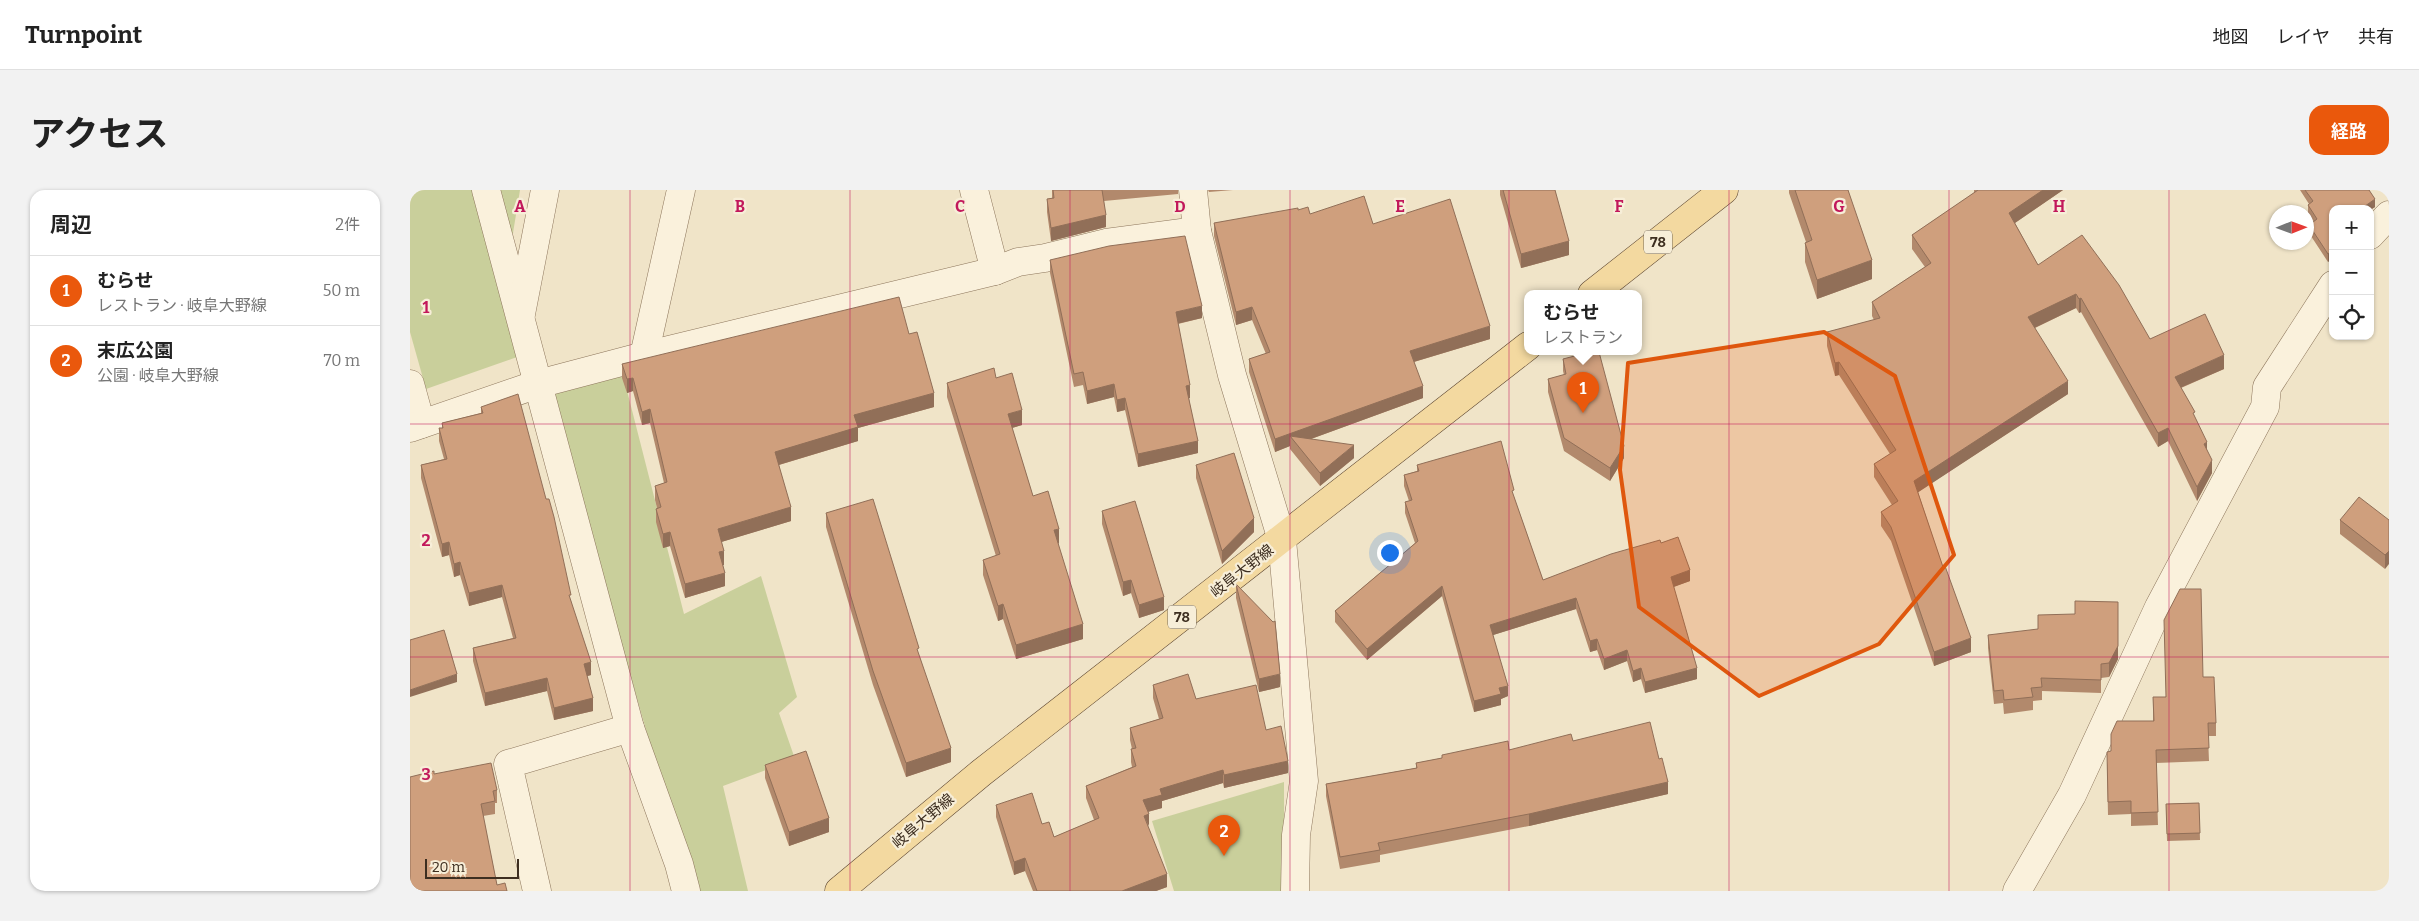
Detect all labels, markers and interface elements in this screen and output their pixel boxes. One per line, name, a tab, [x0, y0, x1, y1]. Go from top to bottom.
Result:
text: Turnpoint	[25, 21, 142, 49]
text: 地図	[2213, 26, 2249, 48]
text: レイヤ	[2277, 26, 2330, 48]
text: 共有	[2358, 26, 2394, 48]
button: 経路	[2309, 105, 2389, 155]
text: アクセス	[30, 113, 168, 155]
text: A	[514, 197, 526, 216]
text: B	[735, 197, 745, 216]
text: C	[955, 197, 965, 216]
text: D	[1174, 197, 1186, 216]
text: E	[1395, 197, 1405, 216]
text: F	[1615, 197, 1624, 216]
text: G	[1833, 197, 1845, 216]
text: H	[2053, 197, 2066, 216]
north arrow	[2269, 205, 2314, 250]
map controls	[2329, 205, 2374, 340]
button: +	[2329, 205, 2374, 250]
text: 周辺	[50, 212, 92, 238]
text: 2件	[335, 215, 360, 234]
road number: 78	[1644, 231, 1672, 254]
button: −	[2329, 250, 2374, 295]
text: むらせ	[97, 269, 154, 292]
text: 1	[63, 281, 69, 300]
text: 50 m	[323, 281, 360, 300]
popup	[1524, 290, 1642, 355]
button: locate	[2329, 295, 2374, 340]
text: レストラン · 岐阜大野線	[97, 296, 267, 315]
text: 1	[423, 298, 430, 317]
text: むらせ	[1543, 301, 1600, 324]
text: レストラン	[1543, 328, 1623, 347]
text: 末広公園	[97, 339, 173, 362]
text: 2	[61, 351, 71, 370]
text: 70 m	[324, 351, 360, 370]
text: 公園 · 岐阜大野線	[97, 366, 219, 385]
pin: 1	[1567, 372, 1599, 413]
text: 2	[421, 531, 431, 550]
your location	[1377, 540, 1403, 566]
street label: 岐阜大野線	[1207, 541, 1277, 601]
road number: 78	[1168, 606, 1196, 628]
text: 3	[421, 765, 431, 784]
street label: 岐阜大野線	[888, 790, 958, 852]
pin: 2	[1208, 815, 1240, 856]
scale bar	[425, 856, 519, 879]
text: 20 m	[432, 859, 465, 876]

